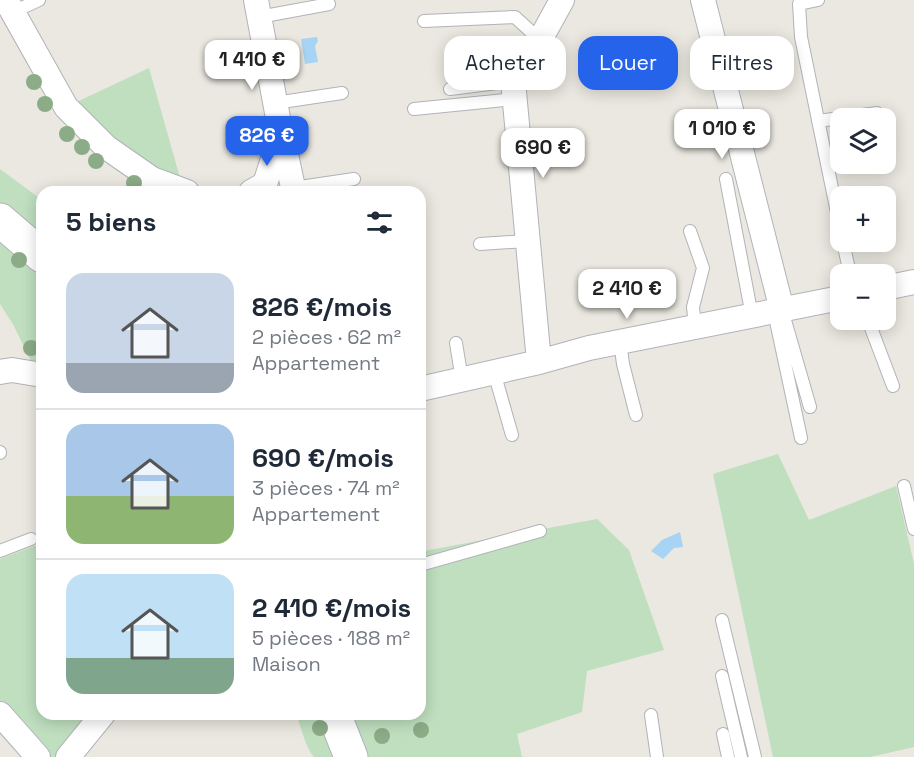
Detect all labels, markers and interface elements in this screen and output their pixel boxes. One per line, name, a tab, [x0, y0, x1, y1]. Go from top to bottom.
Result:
chip: Acheter	[444, 36, 566, 90]
chip: Louer	[578, 36, 678, 90]
chip: Filtres	[690, 36, 794, 90]
pin: 1 410 €	[197, 40, 307, 91]
text: 1 410 €	[219, 46, 285, 72]
map controls	[830, 108, 896, 330]
button: layers	[830, 108, 896, 174]
pin: 1 010 €	[667, 109, 777, 160]
text: 1 010 €	[688, 115, 756, 141]
pin: 826 €	[225, 116, 309, 167]
text: 826 €	[240, 122, 294, 148]
pin: 690 €	[501, 128, 585, 179]
text: 690 €	[515, 134, 571, 160]
button: +	[830, 186, 896, 252]
text: 5 biens	[66, 205, 156, 239]
icon: filters	[363, 206, 396, 239]
button: −	[830, 264, 896, 330]
pin: 2 410 €	[572, 269, 682, 320]
text: 2 410 €	[592, 275, 662, 301]
text: 826 €/mois	[252, 290, 392, 324]
icon: home	[114, 297, 186, 369]
text: 2 pièces · 62 m²	[252, 324, 401, 350]
text: Appartement	[252, 350, 380, 376]
text: 690 €/mois	[252, 441, 394, 475]
icon: home	[114, 448, 186, 520]
text: 3 pièces · 74 m²	[252, 475, 399, 501]
text: Appartement	[252, 501, 380, 527]
text: 2 410 €/mois	[252, 591, 411, 625]
icon: home	[114, 598, 186, 670]
text: 5 pièces · 188 m²	[252, 625, 410, 651]
text: Maison	[252, 651, 321, 677]

